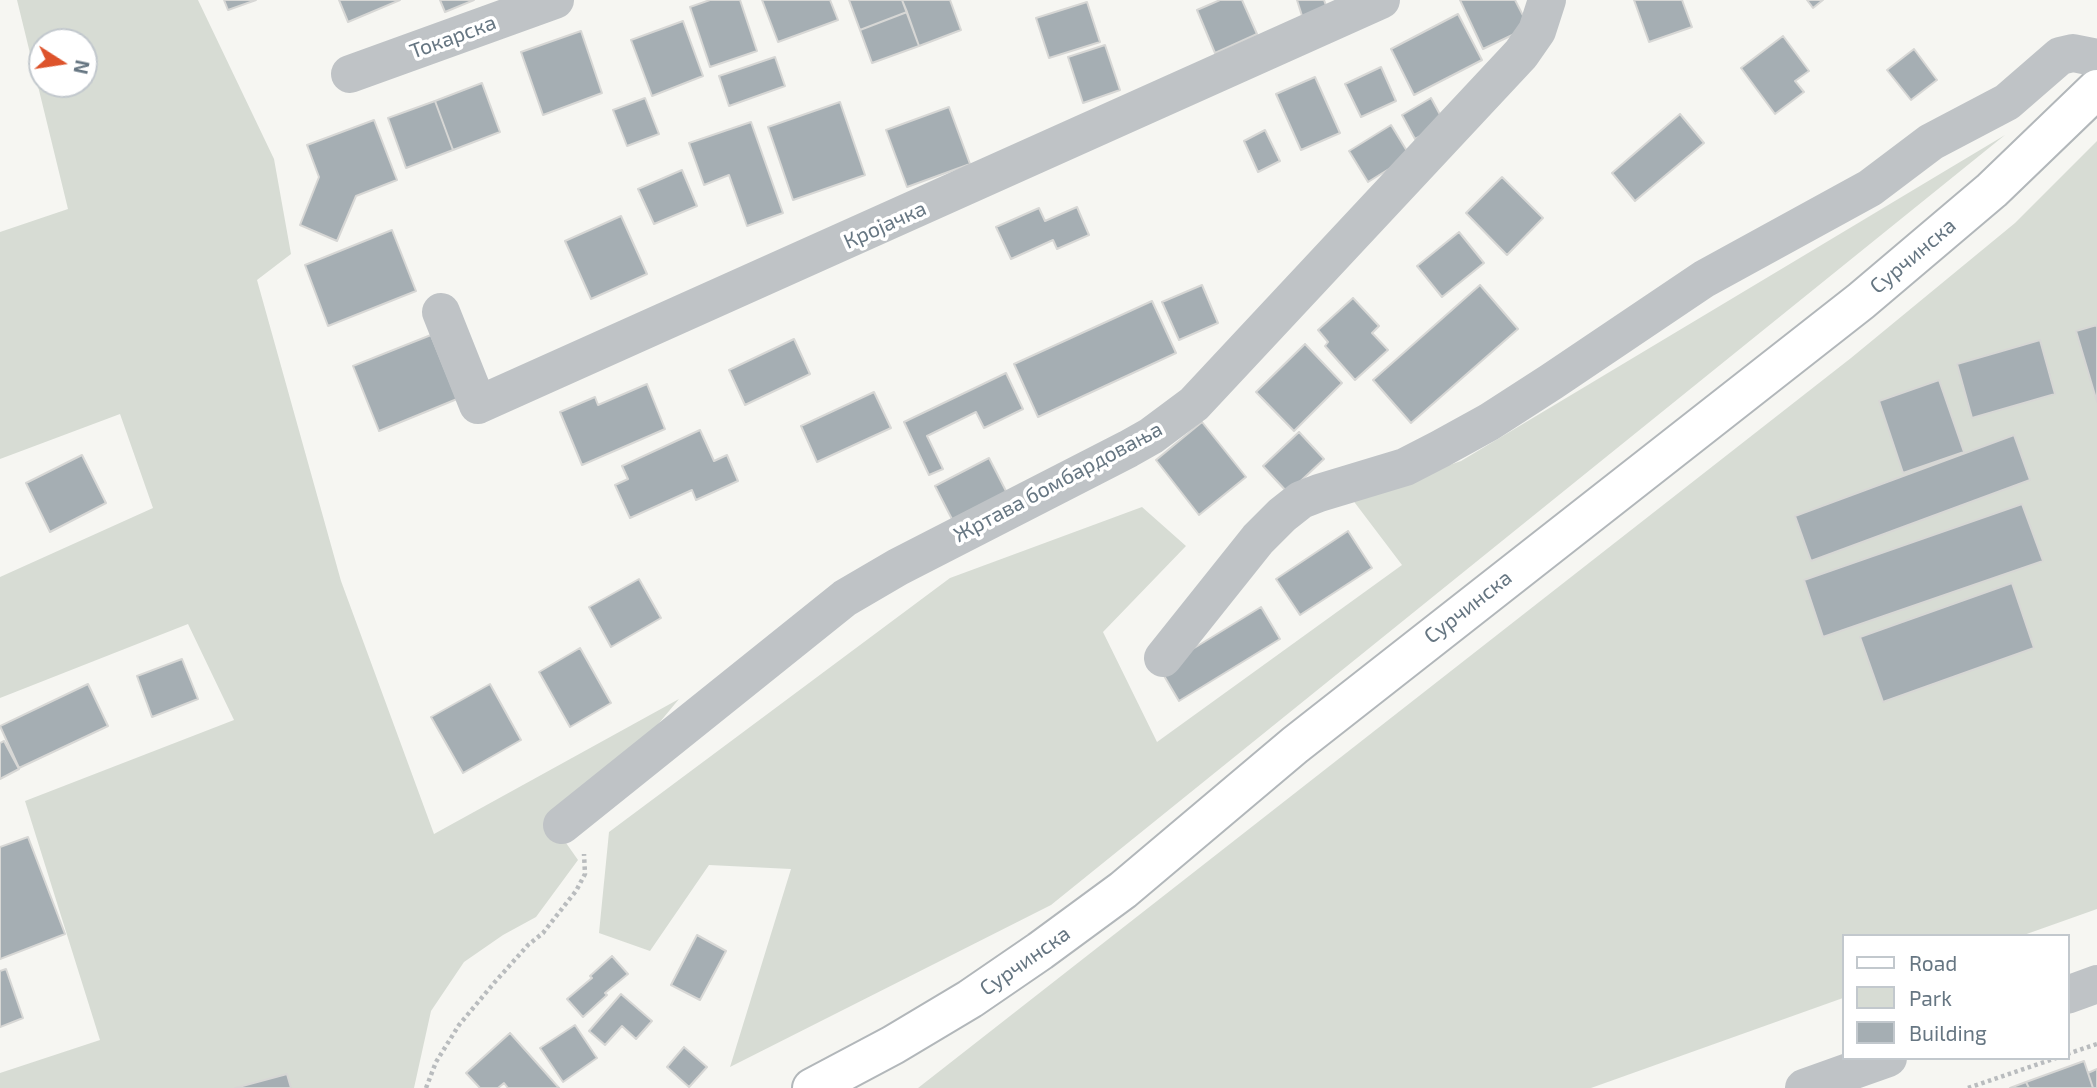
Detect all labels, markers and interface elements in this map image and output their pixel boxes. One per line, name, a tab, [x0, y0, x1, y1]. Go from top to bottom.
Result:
street label: Токарска	[406, 10, 500, 64]
north arrow	[28, 28, 98, 98]
text: N	[69, 58, 95, 76]
street label: Кројачка	[840, 196, 930, 254]
street label: Сурчинска	[1865, 213, 1961, 299]
street label: Жртава бомбардовања	[949, 416, 1167, 548]
street label: Сурчинска	[1419, 565, 1517, 649]
street label: Сурчинска	[975, 921, 1075, 1001]
legend	[1842, 934, 2069, 1060]
text: Road	[1909, 950, 1957, 975]
text: Park	[1909, 985, 1952, 1010]
text: Building	[1909, 1020, 1987, 1045]

